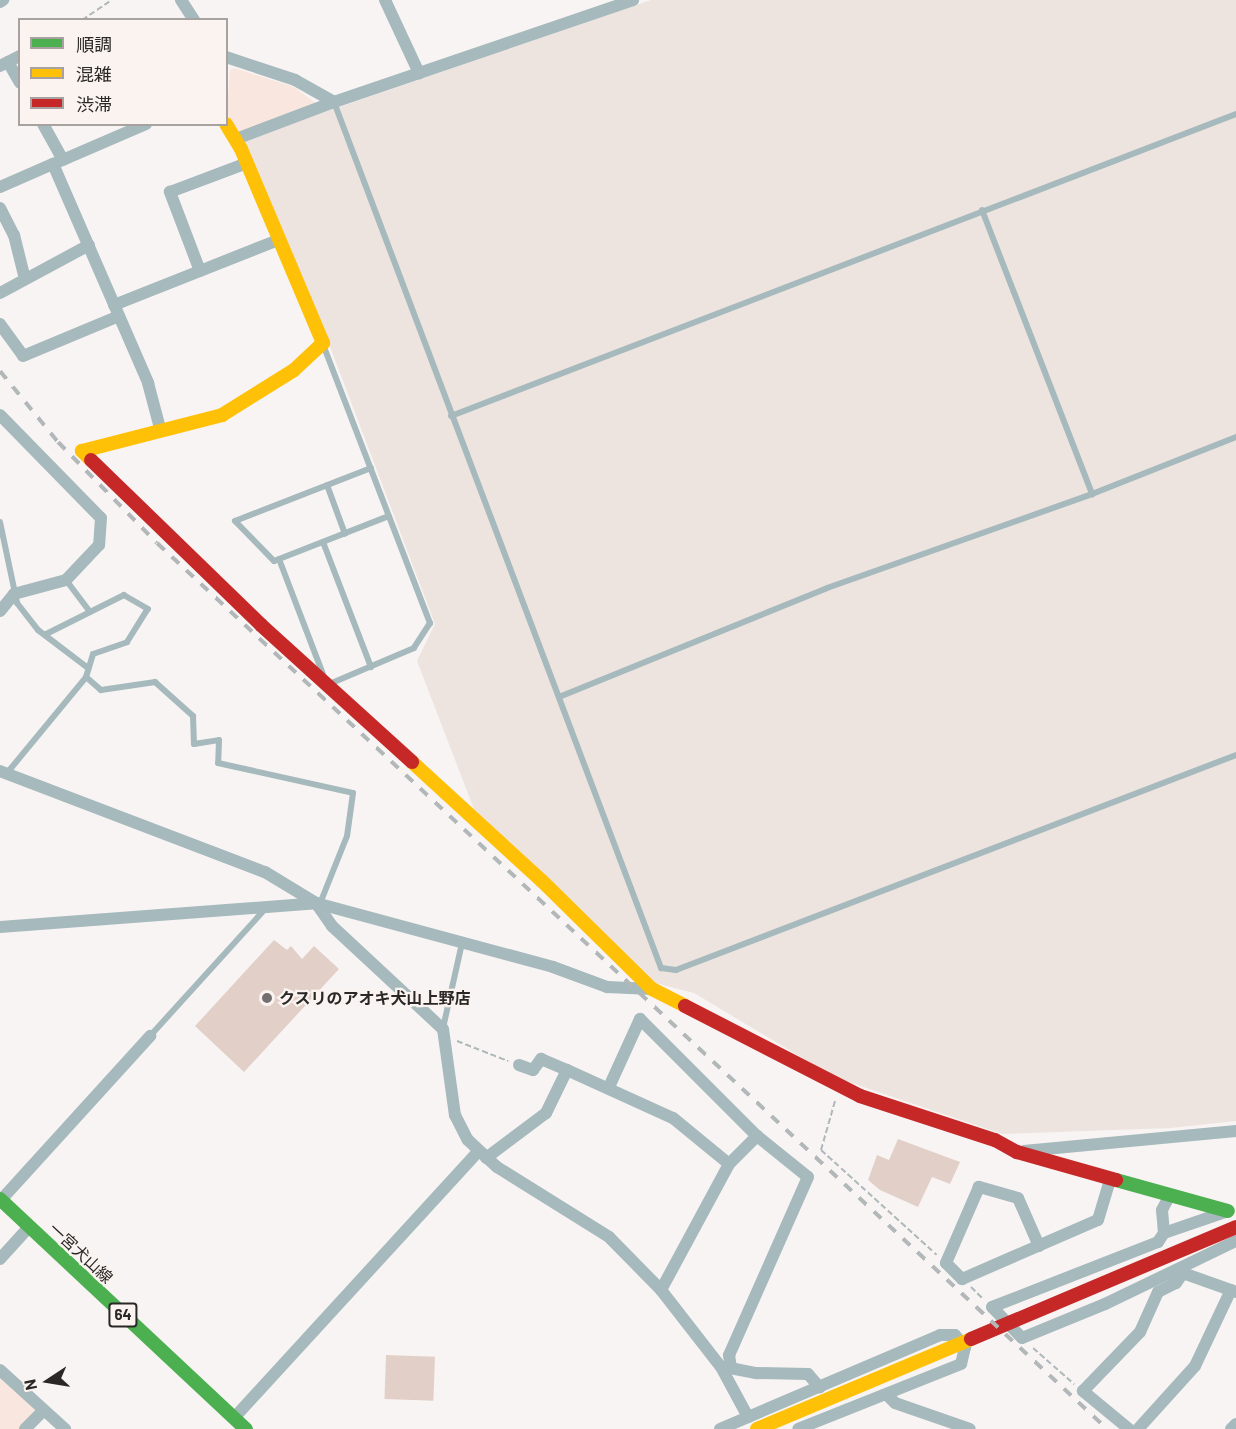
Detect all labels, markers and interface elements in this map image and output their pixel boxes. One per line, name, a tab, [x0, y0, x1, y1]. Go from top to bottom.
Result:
legend	[18, 18, 228, 126]
text: 順調	[76, 33, 112, 55]
text: 混雑	[76, 63, 112, 85]
text: 渋滞	[76, 93, 112, 115]
place label: クスリのアオキ犬山上野店	[279, 988, 471, 1008]
marker: クスリのアオキ犬山上野店	[260, 991, 274, 1005]
street label: 一宮犬山線	[45, 1219, 117, 1287]
road number: 64	[108, 1303, 138, 1327]
north arrow	[18, 1351, 78, 1411]
text: N	[20, 1378, 40, 1392]

